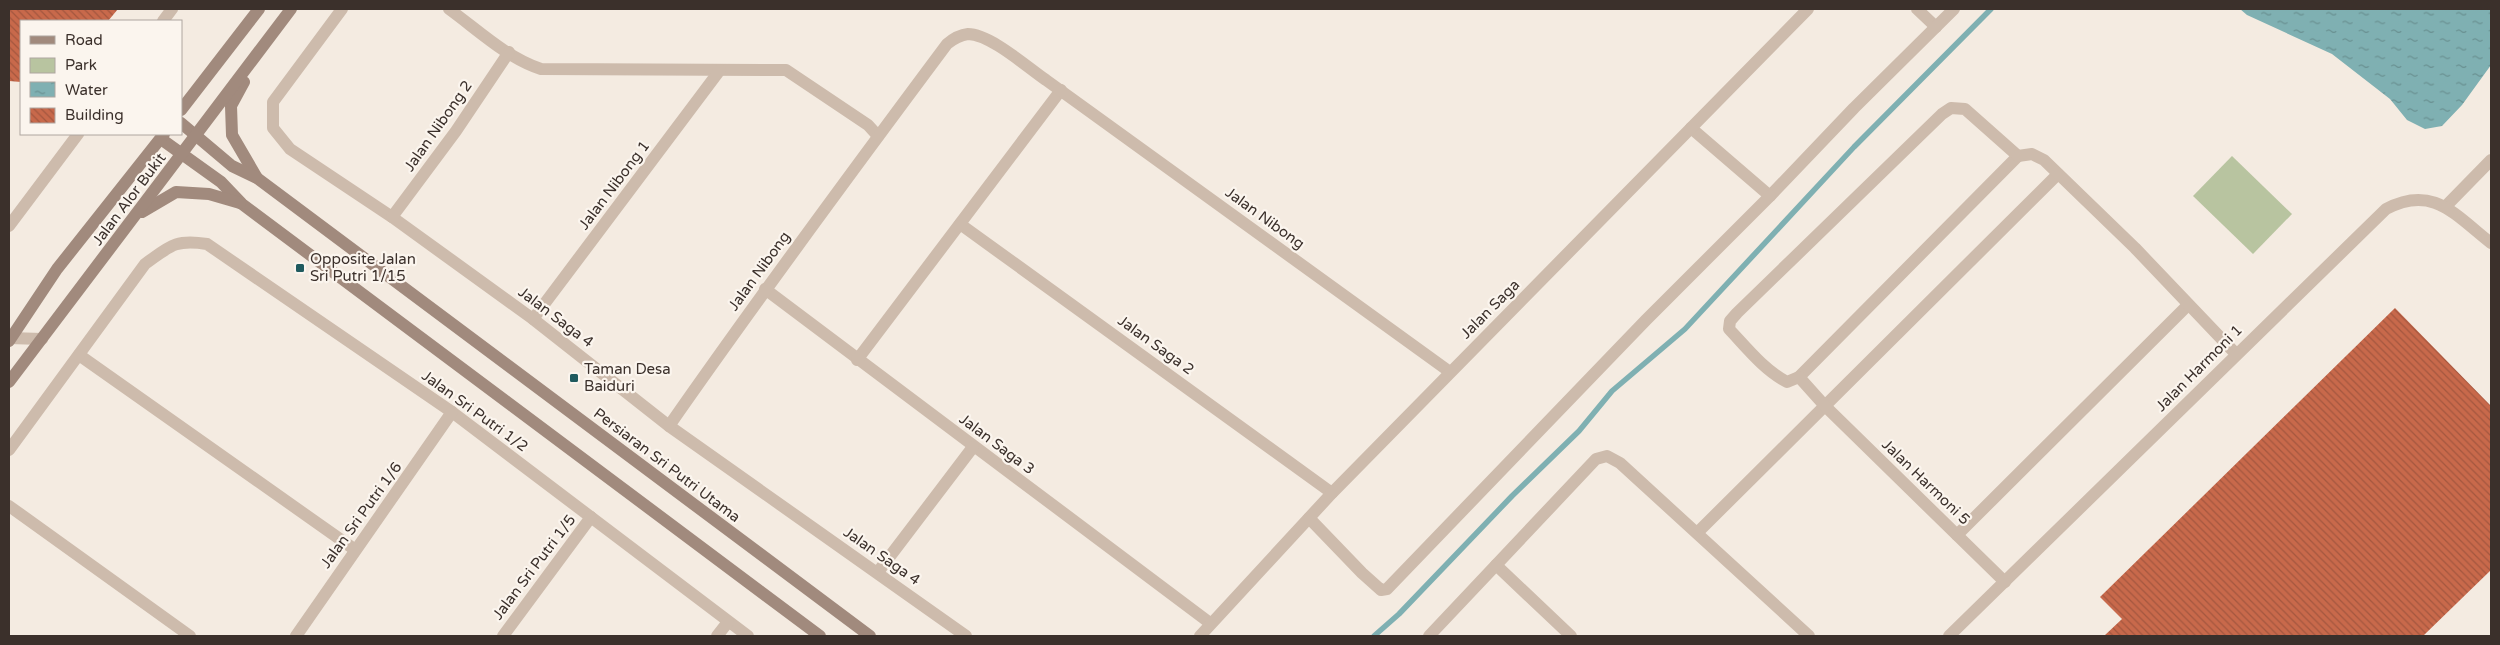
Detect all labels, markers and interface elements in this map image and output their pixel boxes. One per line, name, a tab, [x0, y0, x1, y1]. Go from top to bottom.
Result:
legend	[20, 20, 182, 135]
text: Road	[65, 31, 103, 49]
text: Park	[65, 56, 97, 74]
street label: Jalan Nibong 2	[400, 77, 476, 175]
text: Water	[65, 81, 108, 99]
text: Building	[65, 106, 124, 124]
street label: Jalan Nibong 1	[575, 137, 653, 233]
street label: Jalan Alor Bukit	[88, 149, 170, 249]
street label: Jalan Nibong	[1222, 183, 1308, 253]
street label: Jalan Nibong	[724, 228, 794, 314]
place label: Opposite Jalan Sri Putri 1/15	[310, 250, 416, 285]
marker: Opposite Jalan Sri Putri 1/15	[294, 262, 306, 274]
street label: Jalan Saga	[1457, 276, 1523, 342]
street label: Jalan Saga 4	[515, 283, 597, 351]
street label: Jalan Saga 2	[1115, 311, 1197, 379]
street label: Jalan Harmoni 1	[2152, 321, 2246, 415]
place label: Taman Desa Baiduri	[584, 360, 671, 395]
street label: Jalan Sri Putri 1/2	[418, 366, 532, 456]
marker: Taman Desa Baiduri	[568, 372, 580, 384]
street label: Persiaran Sri Putri Utama	[590, 404, 744, 526]
street label: Jalan Saga 3	[956, 410, 1038, 478]
street label: Jalan Harmoni 5	[1878, 436, 1974, 528]
street label: Jalan Sri Putri 1/6	[316, 458, 406, 572]
street label: Jalan Sri Putri 1/5	[489, 511, 579, 623]
street label: Jalan Saga 4	[840, 523, 924, 589]

